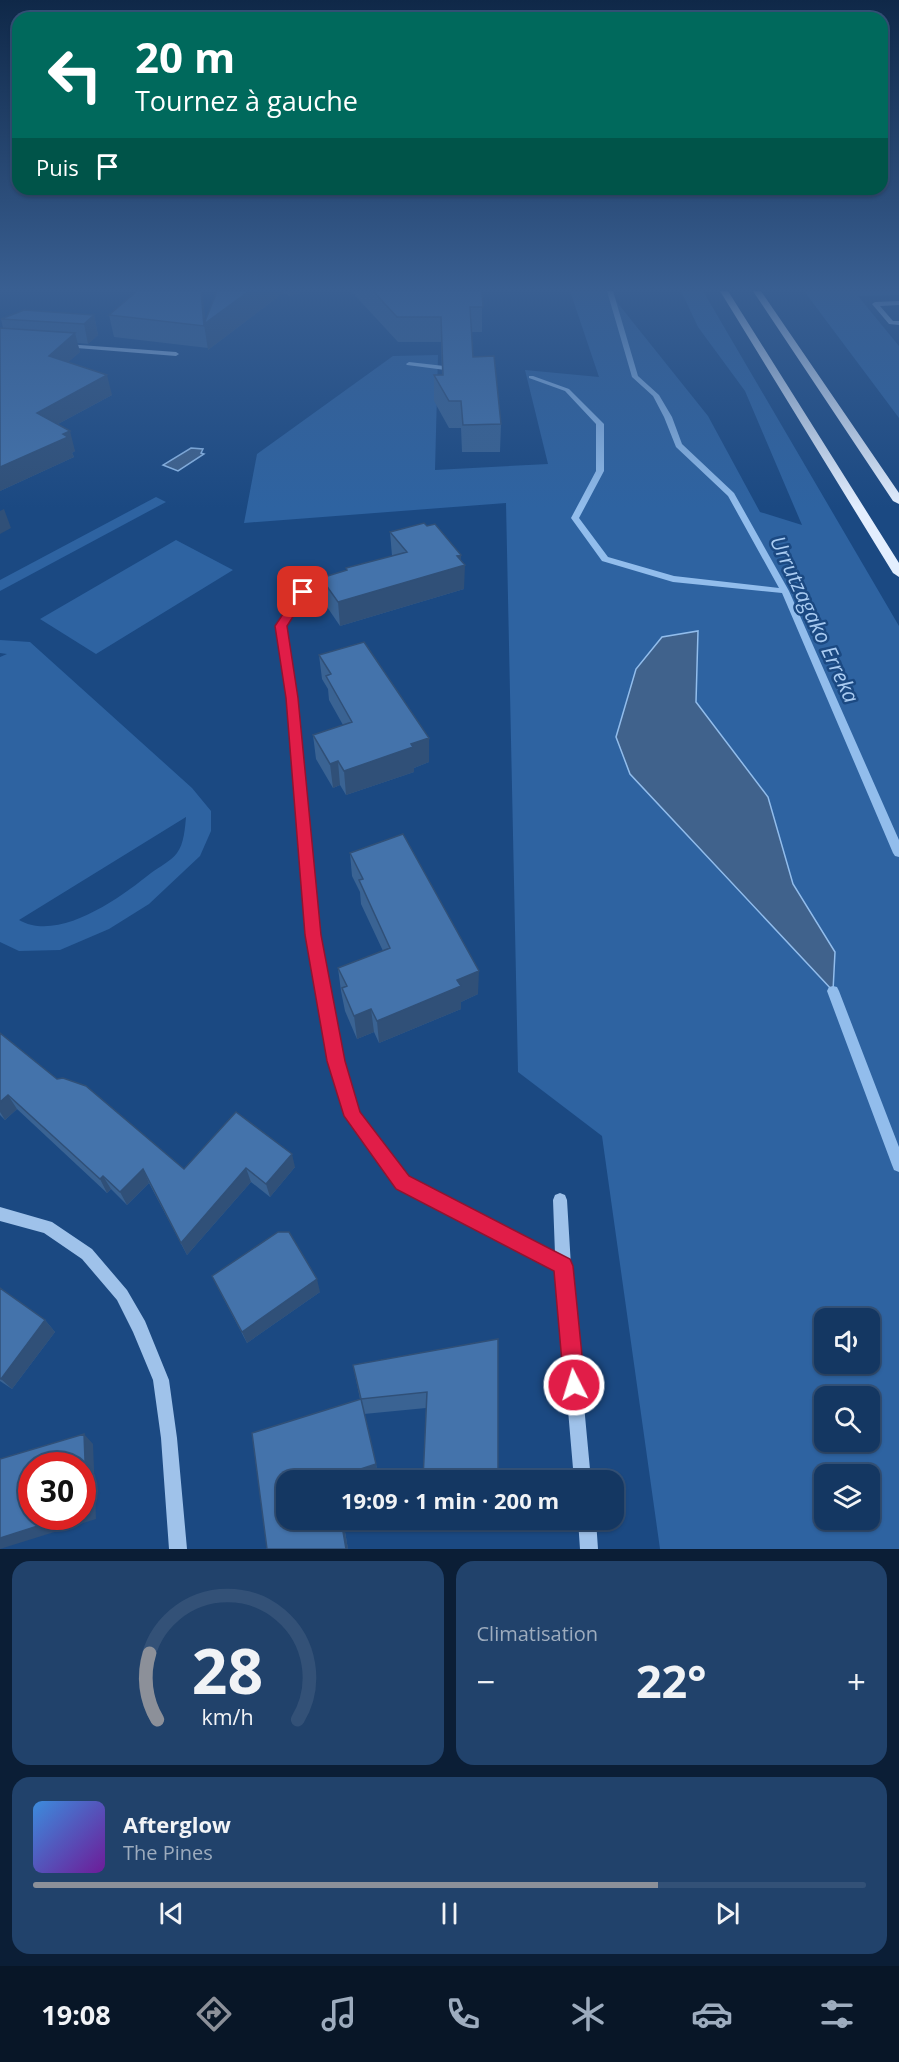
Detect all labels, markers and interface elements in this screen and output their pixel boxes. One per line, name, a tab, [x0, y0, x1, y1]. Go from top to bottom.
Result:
text: 20 m	[135, 28, 235, 85]
icon: left	[36, 36, 114, 114]
text: Tournez à gauche	[135, 82, 358, 119]
icon: arrive	[91, 150, 124, 183]
text: Puis	[36, 152, 79, 182]
water label: Urrutzagako Erreka	[764, 531, 866, 707]
pin	[277, 566, 328, 617]
icon: arrive	[286, 575, 319, 608]
map controls	[814, 1308, 880, 1530]
button: sound	[814, 1308, 880, 1374]
position arrow	[542, 1353, 606, 1417]
button: search	[814, 1386, 880, 1452]
speed limit sign: 30	[18, 1452, 96, 1530]
button: layers	[814, 1464, 880, 1530]
text: 19:09 · 1 min · 200 m	[341, 1485, 559, 1515]
text: Climatisation	[477, 1620, 598, 1647]
text: 28	[192, 1627, 263, 1712]
text: 22°	[636, 1650, 707, 1711]
text: −	[477, 1659, 495, 1704]
text: +	[847, 1659, 866, 1704]
text: km/h	[202, 1702, 254, 1731]
text: Afterglow	[123, 1809, 231, 1839]
text: The Pines	[123, 1839, 213, 1866]
icon: previous	[155, 1897, 188, 1930]
icon: pause	[433, 1897, 466, 1930]
icon: next	[711, 1897, 744, 1930]
icon: directions	[193, 1993, 235, 2035]
icon: music	[318, 1993, 360, 2035]
icon: phone	[442, 1993, 484, 2035]
icon: climate	[567, 1993, 609, 2035]
icon: car	[691, 1993, 733, 2035]
icon: filters	[816, 1993, 858, 2035]
text: 19:08	[41, 1996, 111, 2033]

